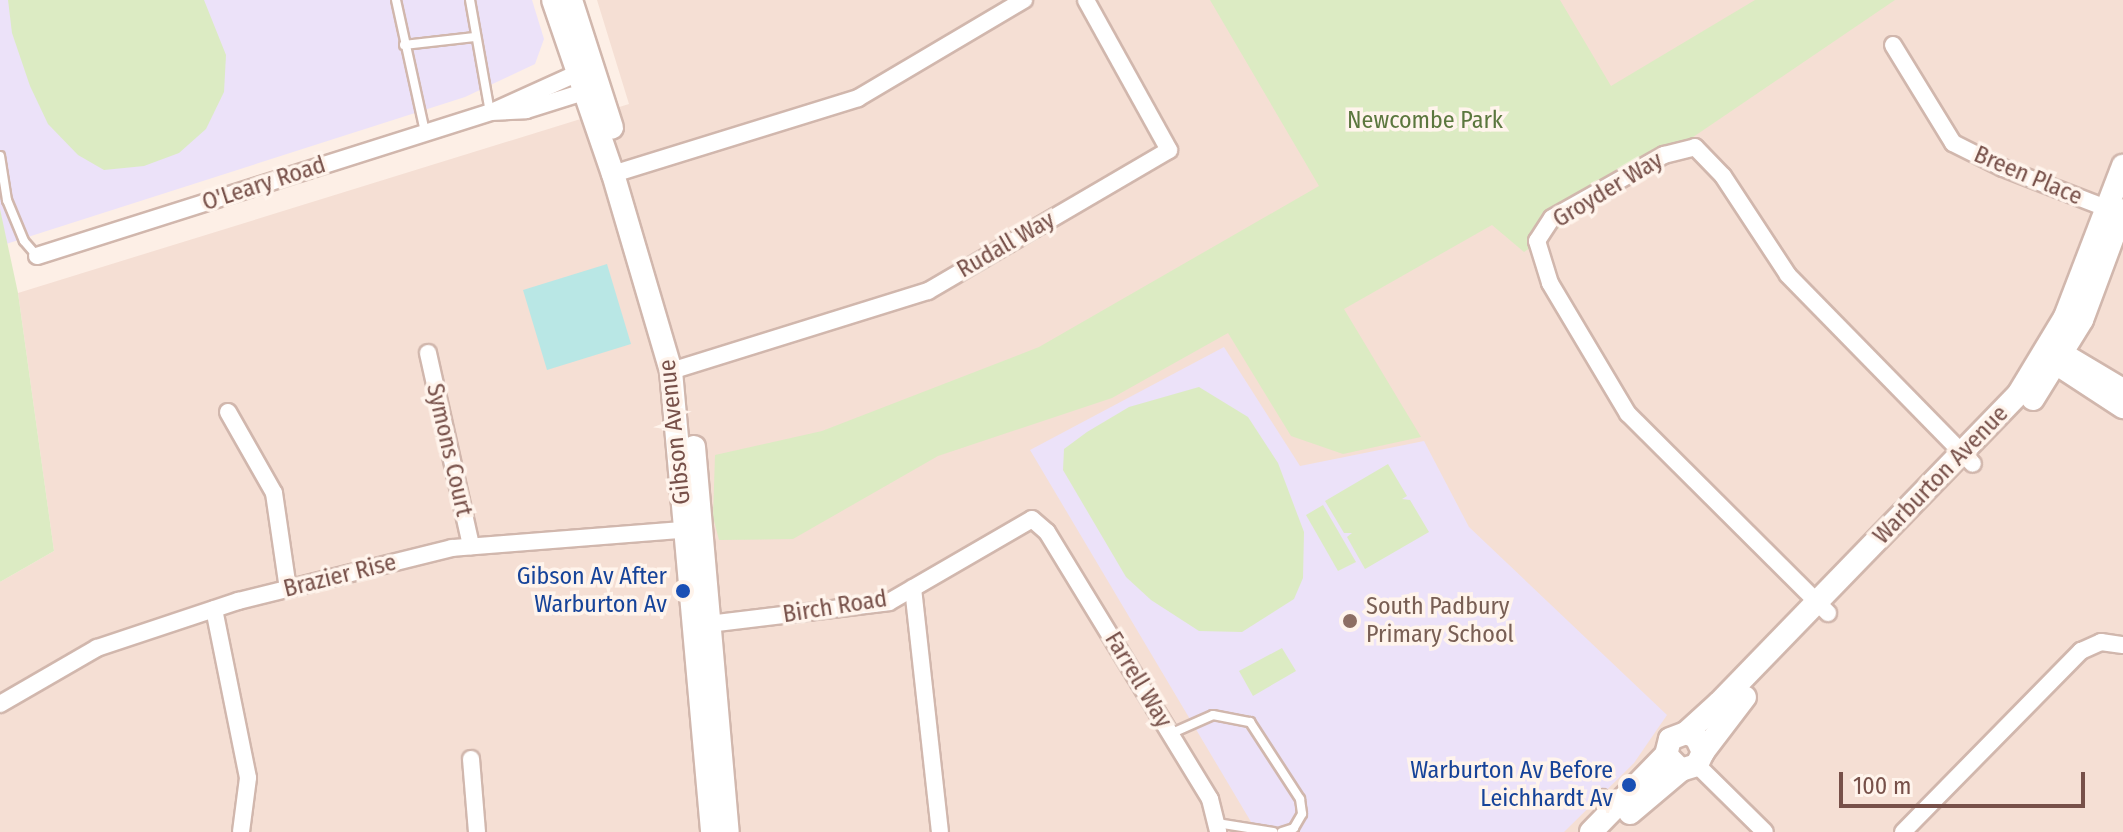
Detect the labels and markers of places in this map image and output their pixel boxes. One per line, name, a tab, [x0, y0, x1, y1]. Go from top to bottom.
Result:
place label: Gibson Av After Warburton Av	[517, 563, 667, 619]
marker: Gibson Av After Warburton Av	[674, 582, 692, 600]
place label: South Padbury Primary School	[1366, 593, 1514, 649]
marker: South Padbury Primary School	[1341, 612, 1359, 630]
place label: Warburton Av Before Leichhardt Av	[1410, 757, 1613, 813]
marker: Warburton Av Before Leichhardt Av	[1620, 776, 1638, 794]

